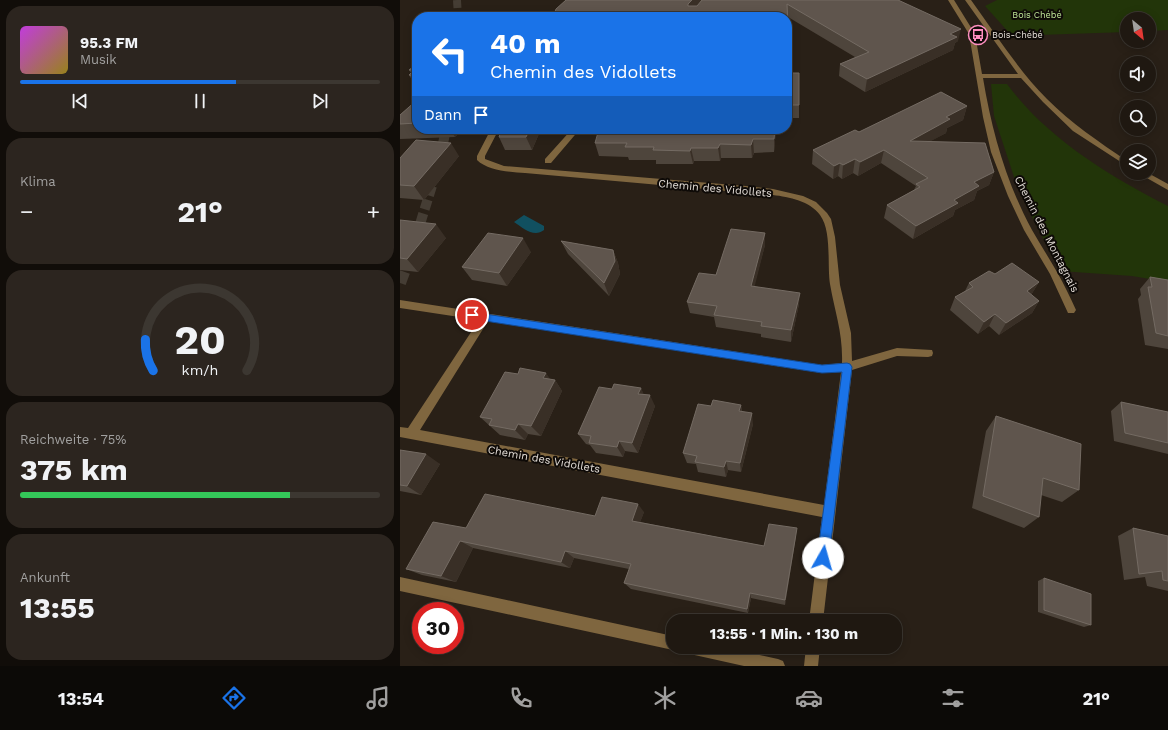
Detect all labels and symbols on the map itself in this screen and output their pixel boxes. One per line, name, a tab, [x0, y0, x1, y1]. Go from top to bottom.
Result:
park label: Bois Chébé	[1012, 10, 1062, 20]
north arrow	[1120, 12, 1156, 48]
bus stop icon: Bois-Chébé	[967, 24, 989, 46]
place label: Bois-Chébé	[992, 30, 1043, 40]
street label: Chemin des Montagnais	[1012, 174, 1082, 295]
street label: Chemin des Vidollets	[658, 177, 772, 200]
pin	[455, 298, 489, 332]
street label: Chemin des Vidollets	[487, 443, 601, 476]
position arrow	[802, 537, 844, 579]
speed limit sign: 30	[412, 602, 464, 654]

